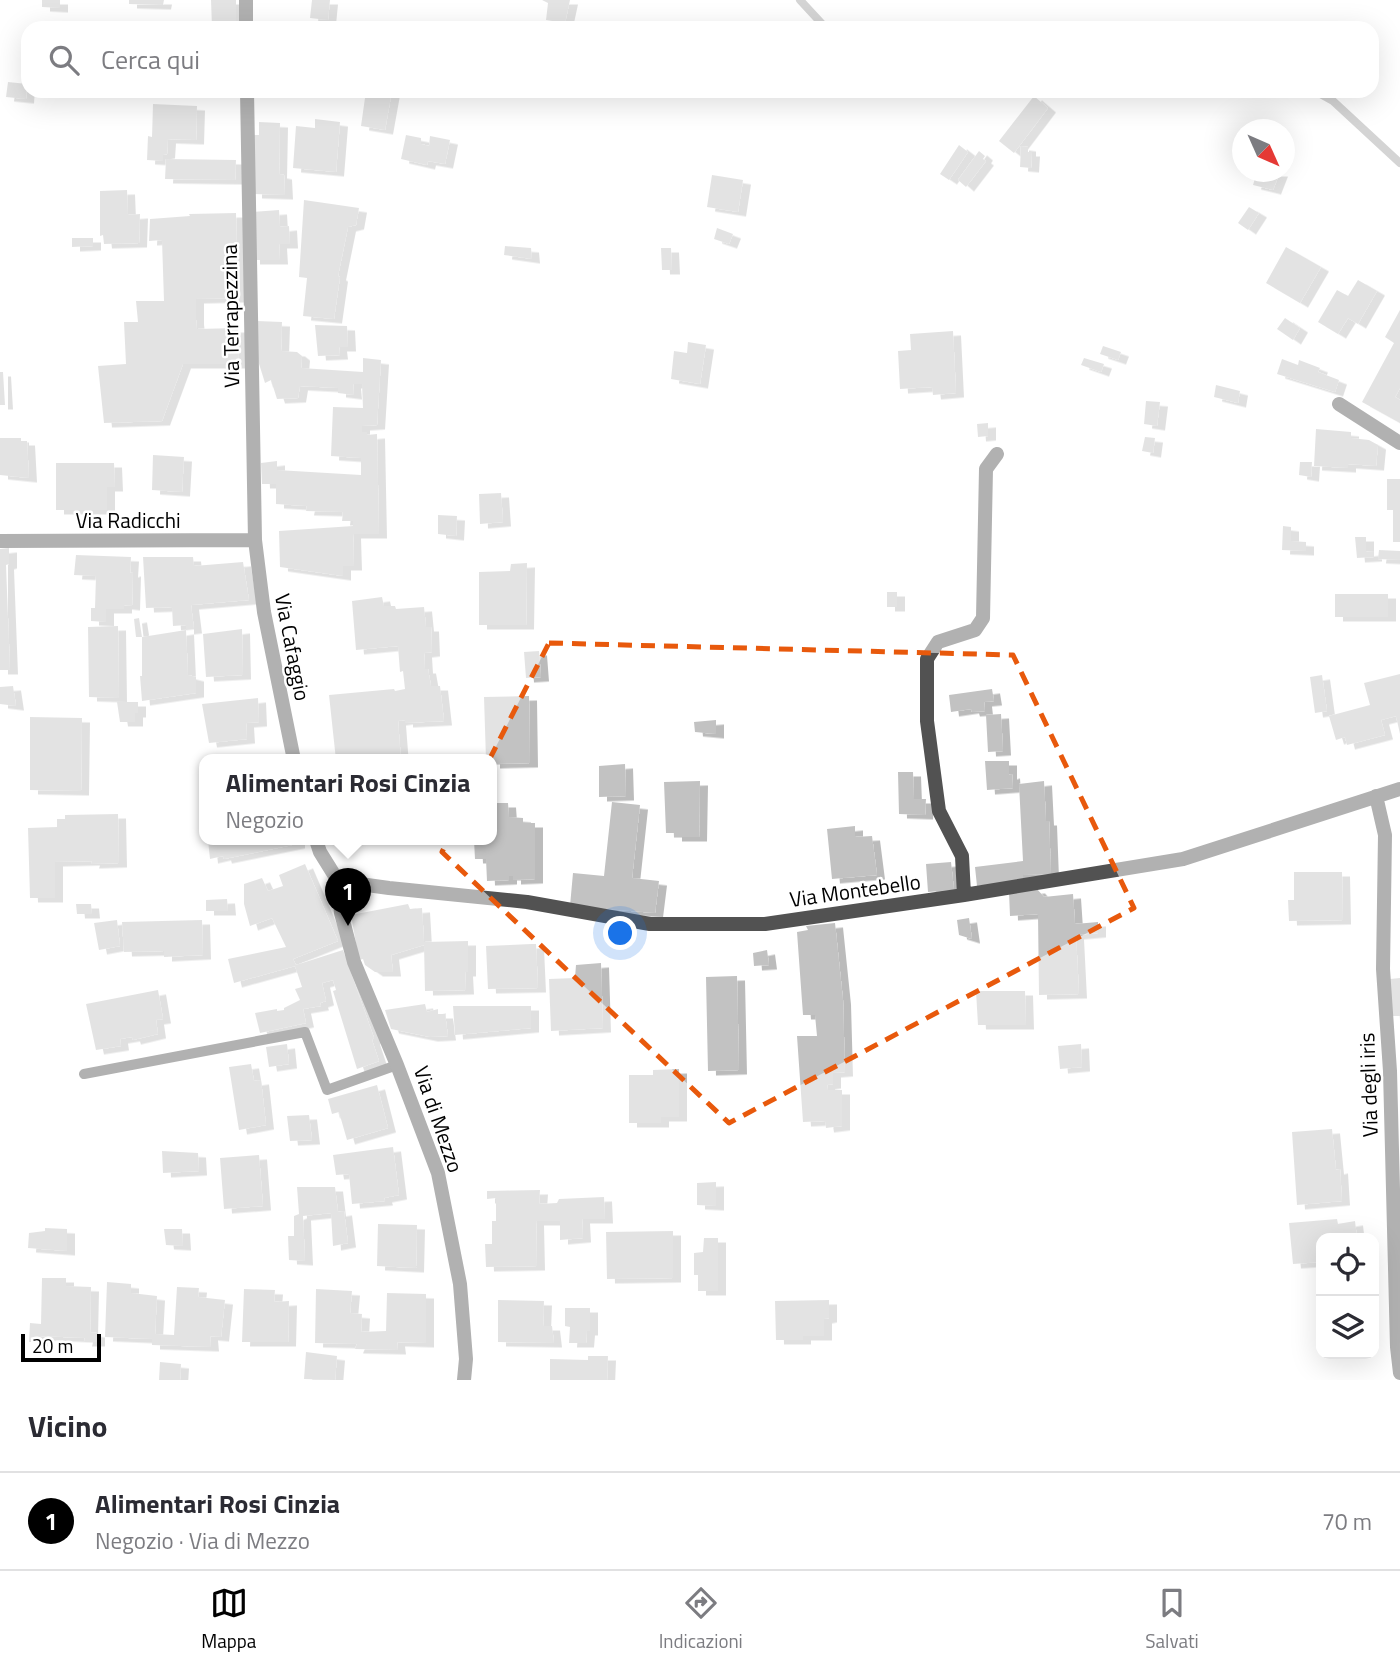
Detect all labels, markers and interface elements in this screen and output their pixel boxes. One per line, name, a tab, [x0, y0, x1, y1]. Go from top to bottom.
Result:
search box	[21, 21, 1379, 98]
text: Cerca qui	[101, 40, 200, 79]
icon: search	[45, 41, 83, 79]
north arrow	[1232, 119, 1295, 182]
street label: Via Terrapezzina	[213, 243, 247, 388]
street label: Via Radicchi	[75, 504, 181, 536]
street label: Via Cafaggio	[267, 591, 319, 703]
popup	[199, 754, 497, 845]
text: Alimentari Rosi Cinzia	[225, 763, 471, 802]
text: Negozio	[225, 802, 304, 837]
street label: Via Montebello	[787, 865, 923, 915]
pin: 1	[325, 868, 371, 926]
your location	[603, 916, 637, 950]
street label: Via degli iris	[1350, 1032, 1386, 1138]
street label: Via di Mezzo	[406, 1062, 472, 1176]
map controls	[1316, 1233, 1379, 1359]
button: locate	[1316, 1233, 1379, 1296]
button: layers	[1316, 1296, 1379, 1359]
scale bar	[21, 1331, 102, 1363]
text: 20 m	[32, 1331, 73, 1360]
text: Vicino	[28, 1403, 108, 1449]
text: Alimentari Rosi Cinzia	[95, 1484, 340, 1523]
text: 1	[45, 1504, 57, 1539]
text: 70 m	[1322, 1504, 1372, 1539]
text: Negozio · Via di Mezzo	[95, 1523, 310, 1558]
tab: Mappa	[201, 1584, 256, 1655]
tab: Indicazioni	[659, 1584, 743, 1655]
tab: Salvati	[1145, 1584, 1199, 1655]

